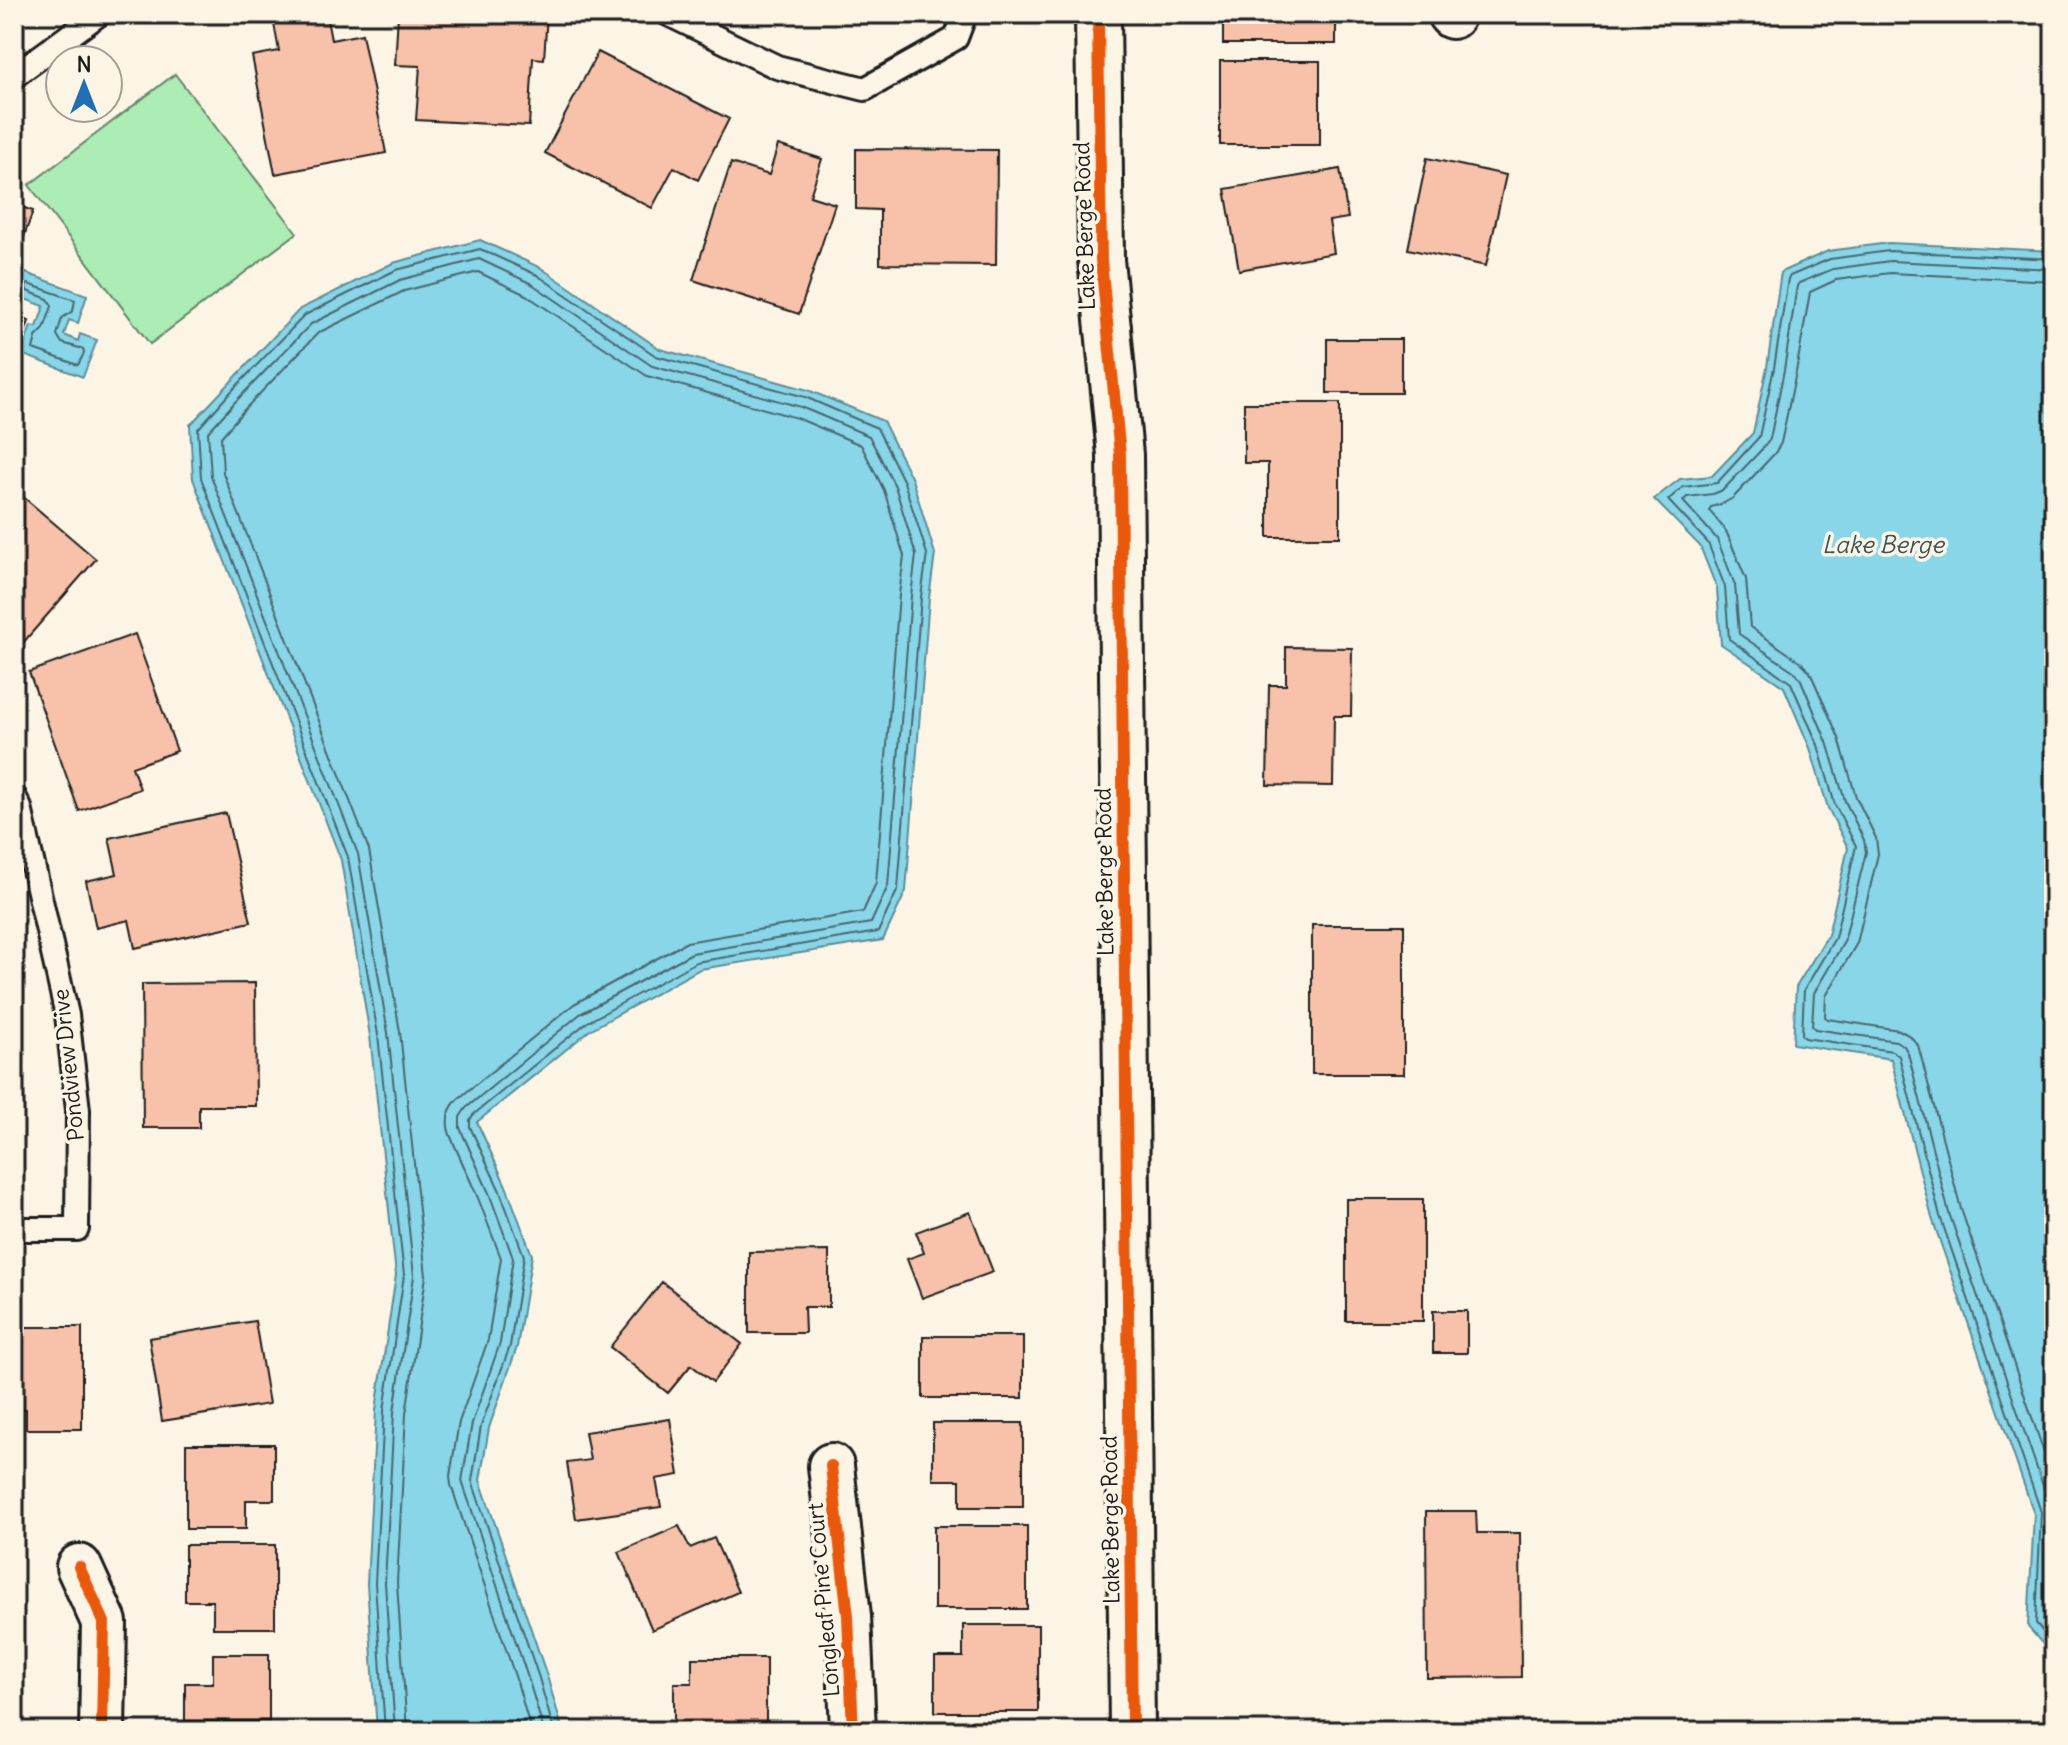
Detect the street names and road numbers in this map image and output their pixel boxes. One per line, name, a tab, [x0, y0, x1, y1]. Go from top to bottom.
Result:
street label: Lake Berge Road	[1067, 141, 1101, 311]
street label: Lake Berge Road	[1089, 787, 1119, 956]
street label: Pondview Drive	[46, 988, 90, 1142]
street label: Lake Berge Road	[1095, 1435, 1125, 1604]
street label: Longleaf Pine Court	[801, 1502, 845, 1698]

